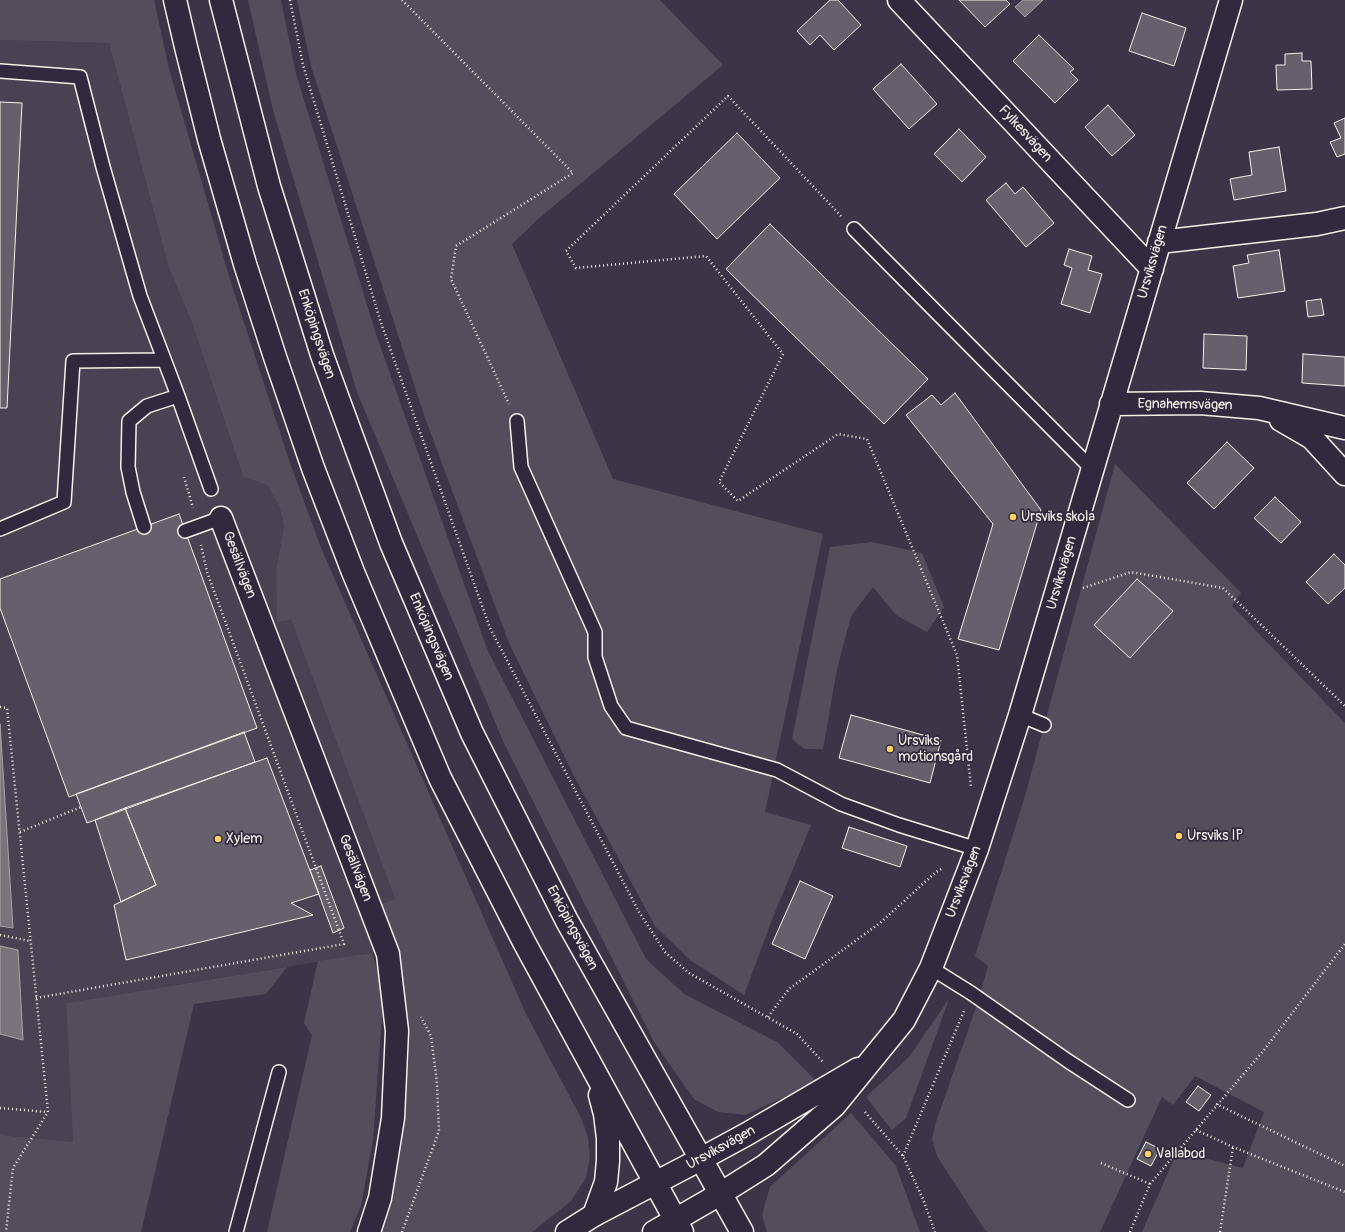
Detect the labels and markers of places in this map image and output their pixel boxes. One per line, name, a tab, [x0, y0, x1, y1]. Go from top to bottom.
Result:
place label: Ursviks skola	[1021, 509, 1095, 525]
marker: Ursviks skola	[1008, 512, 1018, 522]
place label: Ursviks motionsgård	[898, 733, 973, 766]
marker: Ursviks motionsgård	[885, 744, 895, 754]
place label: Ursviks IP	[1187, 828, 1243, 844]
place label: Xylem	[226, 831, 262, 847]
marker: Ursviks IP	[1174, 831, 1184, 841]
marker: Xylem	[213, 834, 223, 844]
place label: Vallabod	[1156, 1146, 1205, 1162]
marker: Vallabod	[1143, 1149, 1153, 1159]

